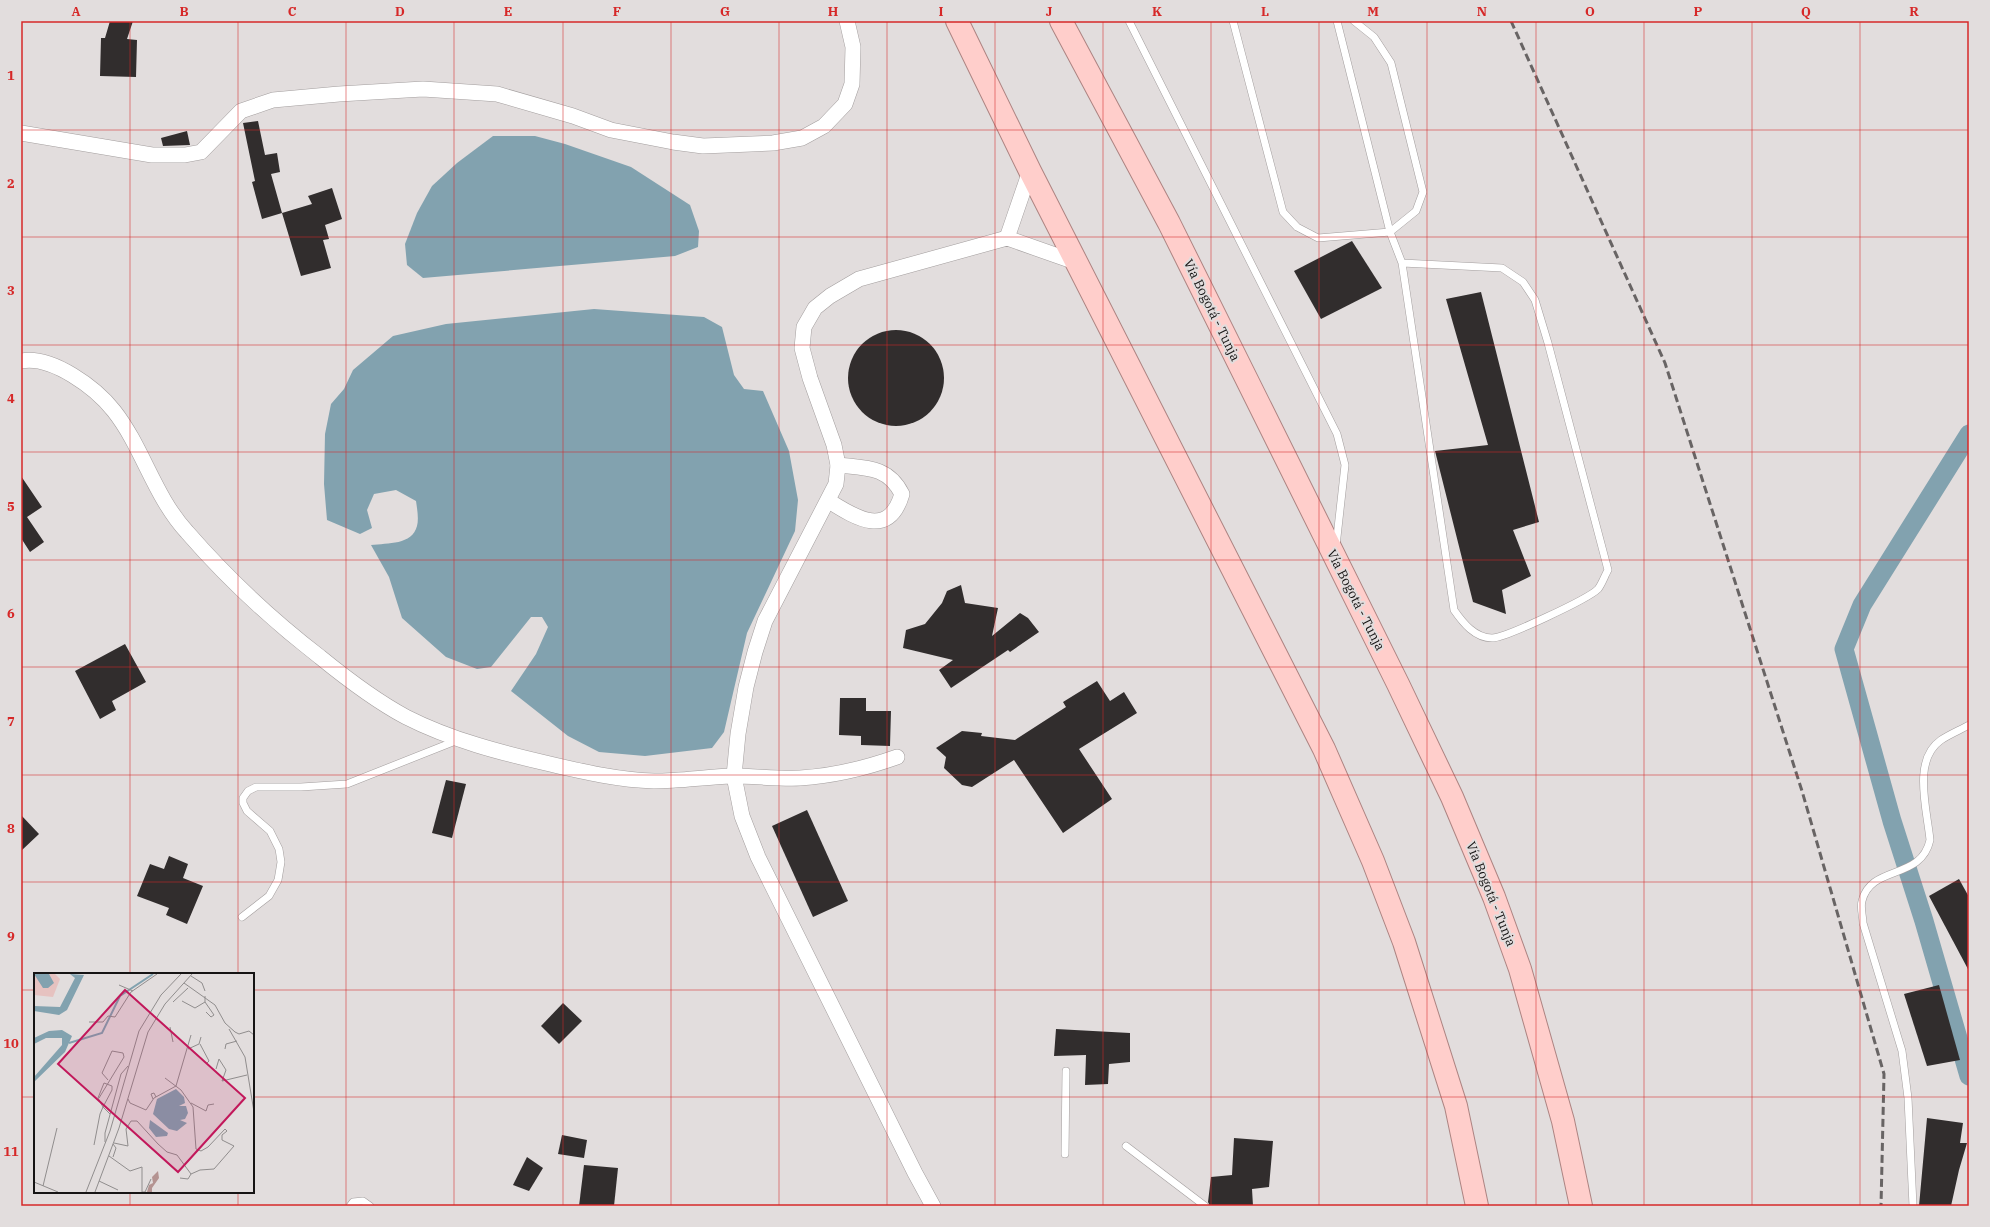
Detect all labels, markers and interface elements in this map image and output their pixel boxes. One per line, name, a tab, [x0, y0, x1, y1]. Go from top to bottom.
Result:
text: A	[71, 3, 81, 20]
text: B	[179, 3, 189, 20]
text: C	[288, 3, 297, 20]
text: D	[395, 3, 405, 20]
text: E	[504, 3, 512, 20]
text: F	[613, 3, 621, 20]
text: G	[720, 3, 730, 20]
text: H	[828, 3, 839, 20]
text: I	[939, 3, 944, 20]
text: J	[1046, 3, 1053, 20]
text: K	[1152, 3, 1162, 20]
text: L	[1261, 3, 1269, 20]
text: M	[1367, 3, 1379, 20]
text: N	[1477, 3, 1487, 20]
text: O	[1585, 3, 1595, 20]
text: P	[1694, 3, 1703, 20]
text: Q	[1801, 3, 1811, 20]
text: R	[1909, 3, 1919, 20]
text: 1	[7, 67, 15, 84]
text: 2	[7, 175, 15, 192]
street label: Vía Bogotá - Tunja	[1180, 256, 1244, 364]
text: 3	[7, 282, 15, 299]
text: 4	[7, 390, 15, 407]
text: 5	[7, 498, 15, 515]
street label: Vía Bogotá - Tunja	[1323, 547, 1389, 653]
text: 6	[7, 605, 15, 622]
text: 7	[7, 713, 15, 730]
text: 8	[7, 820, 15, 837]
street label: Vía Bogotá - Tunja	[1462, 839, 1520, 949]
text: 9	[7, 928, 15, 945]
inset map	[34, 973, 254, 1193]
text: 10	[3, 1035, 19, 1052]
text: 11	[3, 1143, 19, 1160]

